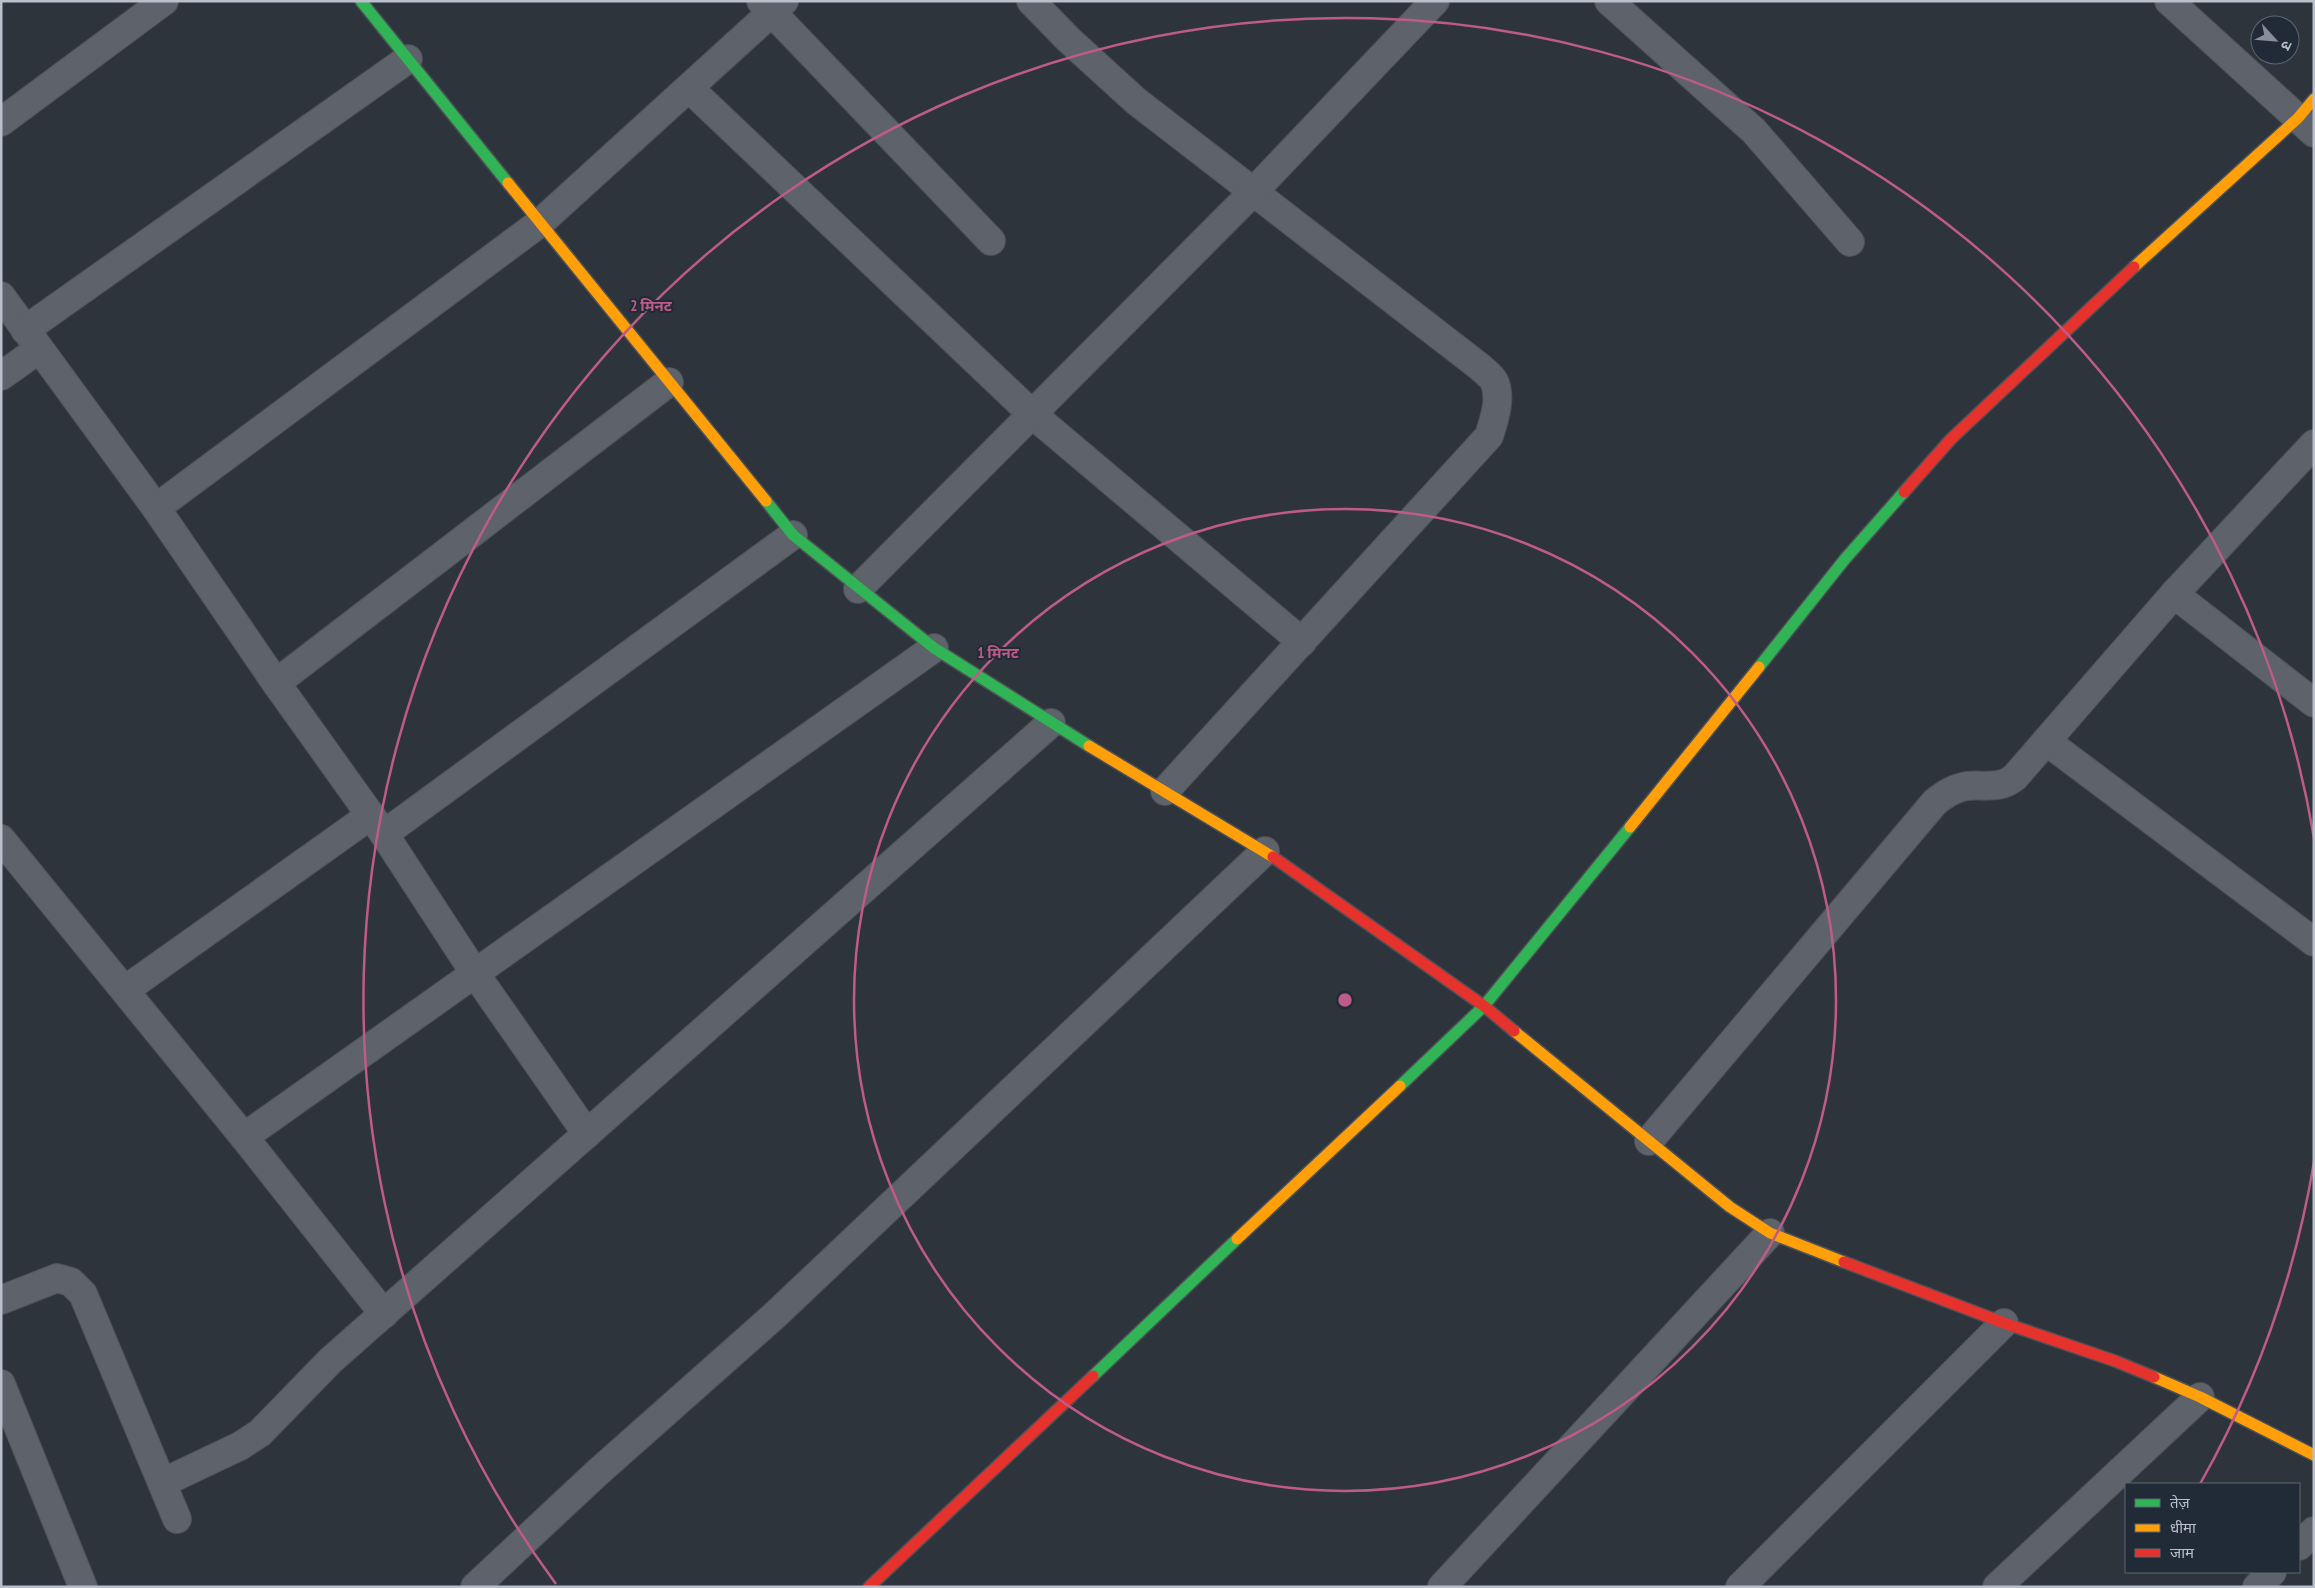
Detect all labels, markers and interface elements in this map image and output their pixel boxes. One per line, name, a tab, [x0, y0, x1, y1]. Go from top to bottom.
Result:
north arrow	[2250, 15, 2300, 65]
text: उ	[2276, 38, 2297, 54]
text: 2 मिनट	[630, 296, 673, 315]
text: 1 मिनट	[977, 643, 1020, 662]
centre of rings	[1336, 991, 1354, 1009]
legend	[2125, 1483, 2300, 1573]
text: तेज़	[2170, 1493, 2191, 1512]
text: धीमा	[2170, 1518, 2197, 1537]
text: जाम	[2170, 1543, 2195, 1562]

